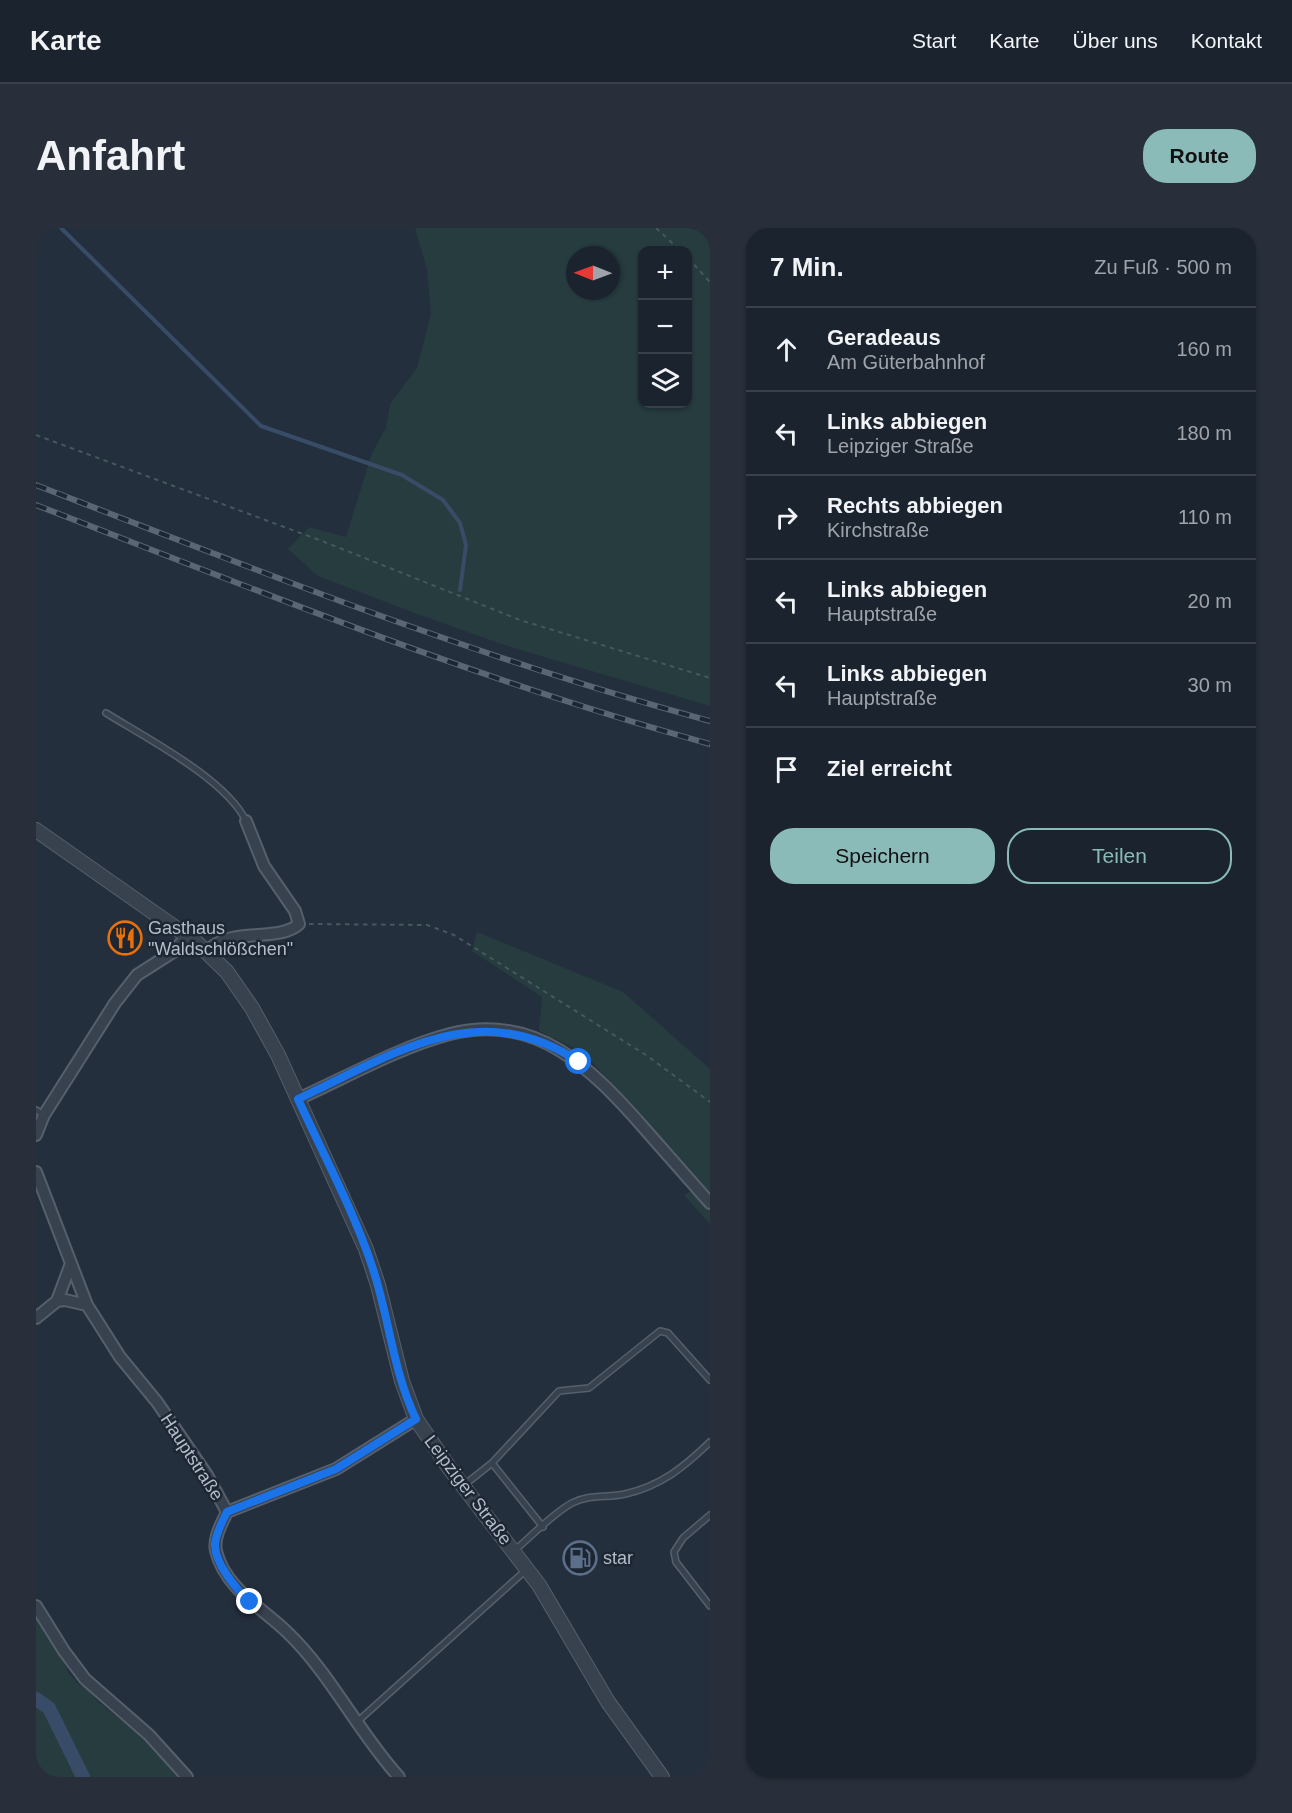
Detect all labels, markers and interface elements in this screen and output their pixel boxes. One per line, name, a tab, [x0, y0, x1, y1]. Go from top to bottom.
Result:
text: Karte	[30, 25, 102, 56]
text: Start	[912, 29, 956, 52]
text: Karte	[989, 29, 1040, 52]
text: Über uns	[1073, 29, 1158, 52]
text: Kontakt	[1191, 29, 1262, 52]
button: Route	[1143, 129, 1256, 183]
text: Anfahrt	[36, 132, 185, 179]
north arrow	[566, 246, 620, 300]
map controls	[638, 246, 692, 408]
button: +	[638, 246, 692, 300]
text: 7 Min.	[770, 252, 844, 282]
text: Zu Fuß · 500 m	[1094, 256, 1232, 278]
button: −	[638, 300, 692, 354]
text: Geradeaus	[827, 325, 941, 350]
icon: ahead	[770, 333, 803, 366]
text: 160 m	[1176, 338, 1232, 360]
text: Am Güterbahnhof	[827, 351, 985, 373]
button: layers	[638, 354, 692, 408]
text: Links abbiegen	[827, 409, 987, 434]
icon: left	[770, 417, 803, 450]
text: 180 m	[1176, 422, 1232, 444]
text: Leipziger Straße	[827, 435, 974, 457]
text: Rechts abbiegen	[827, 493, 1003, 518]
icon: right	[770, 501, 803, 534]
text: 110 m	[1178, 506, 1232, 528]
text: Kirchstraße	[827, 519, 929, 541]
text: Links abbiegen	[827, 577, 987, 602]
icon: left	[770, 585, 803, 618]
text: 20 m	[1188, 590, 1232, 612]
text: Hauptstraße	[827, 603, 937, 625]
text: Links abbiegen	[827, 661, 987, 686]
icon: left	[770, 669, 803, 702]
text: 30 m	[1188, 674, 1232, 696]
text: Hauptstraße	[827, 687, 937, 709]
icon: arrive	[770, 753, 803, 786]
text: Ziel erreicht	[827, 756, 952, 781]
button: Speichern	[770, 828, 995, 884]
button: Teilen	[1007, 828, 1232, 884]
place label: Gasthaus "Waldschlößchen"	[148, 918, 293, 959]
restaurant icon: Gasthaus "Waldschlößchen"	[107, 920, 143, 956]
route start	[565, 1048, 591, 1074]
street label: Hauptstraße	[157, 1410, 227, 1504]
street label: Leipziger Straße	[420, 1431, 516, 1549]
fuel station icon: star	[562, 1540, 598, 1576]
place label: star	[603, 1548, 633, 1568]
route end	[236, 1588, 262, 1614]

